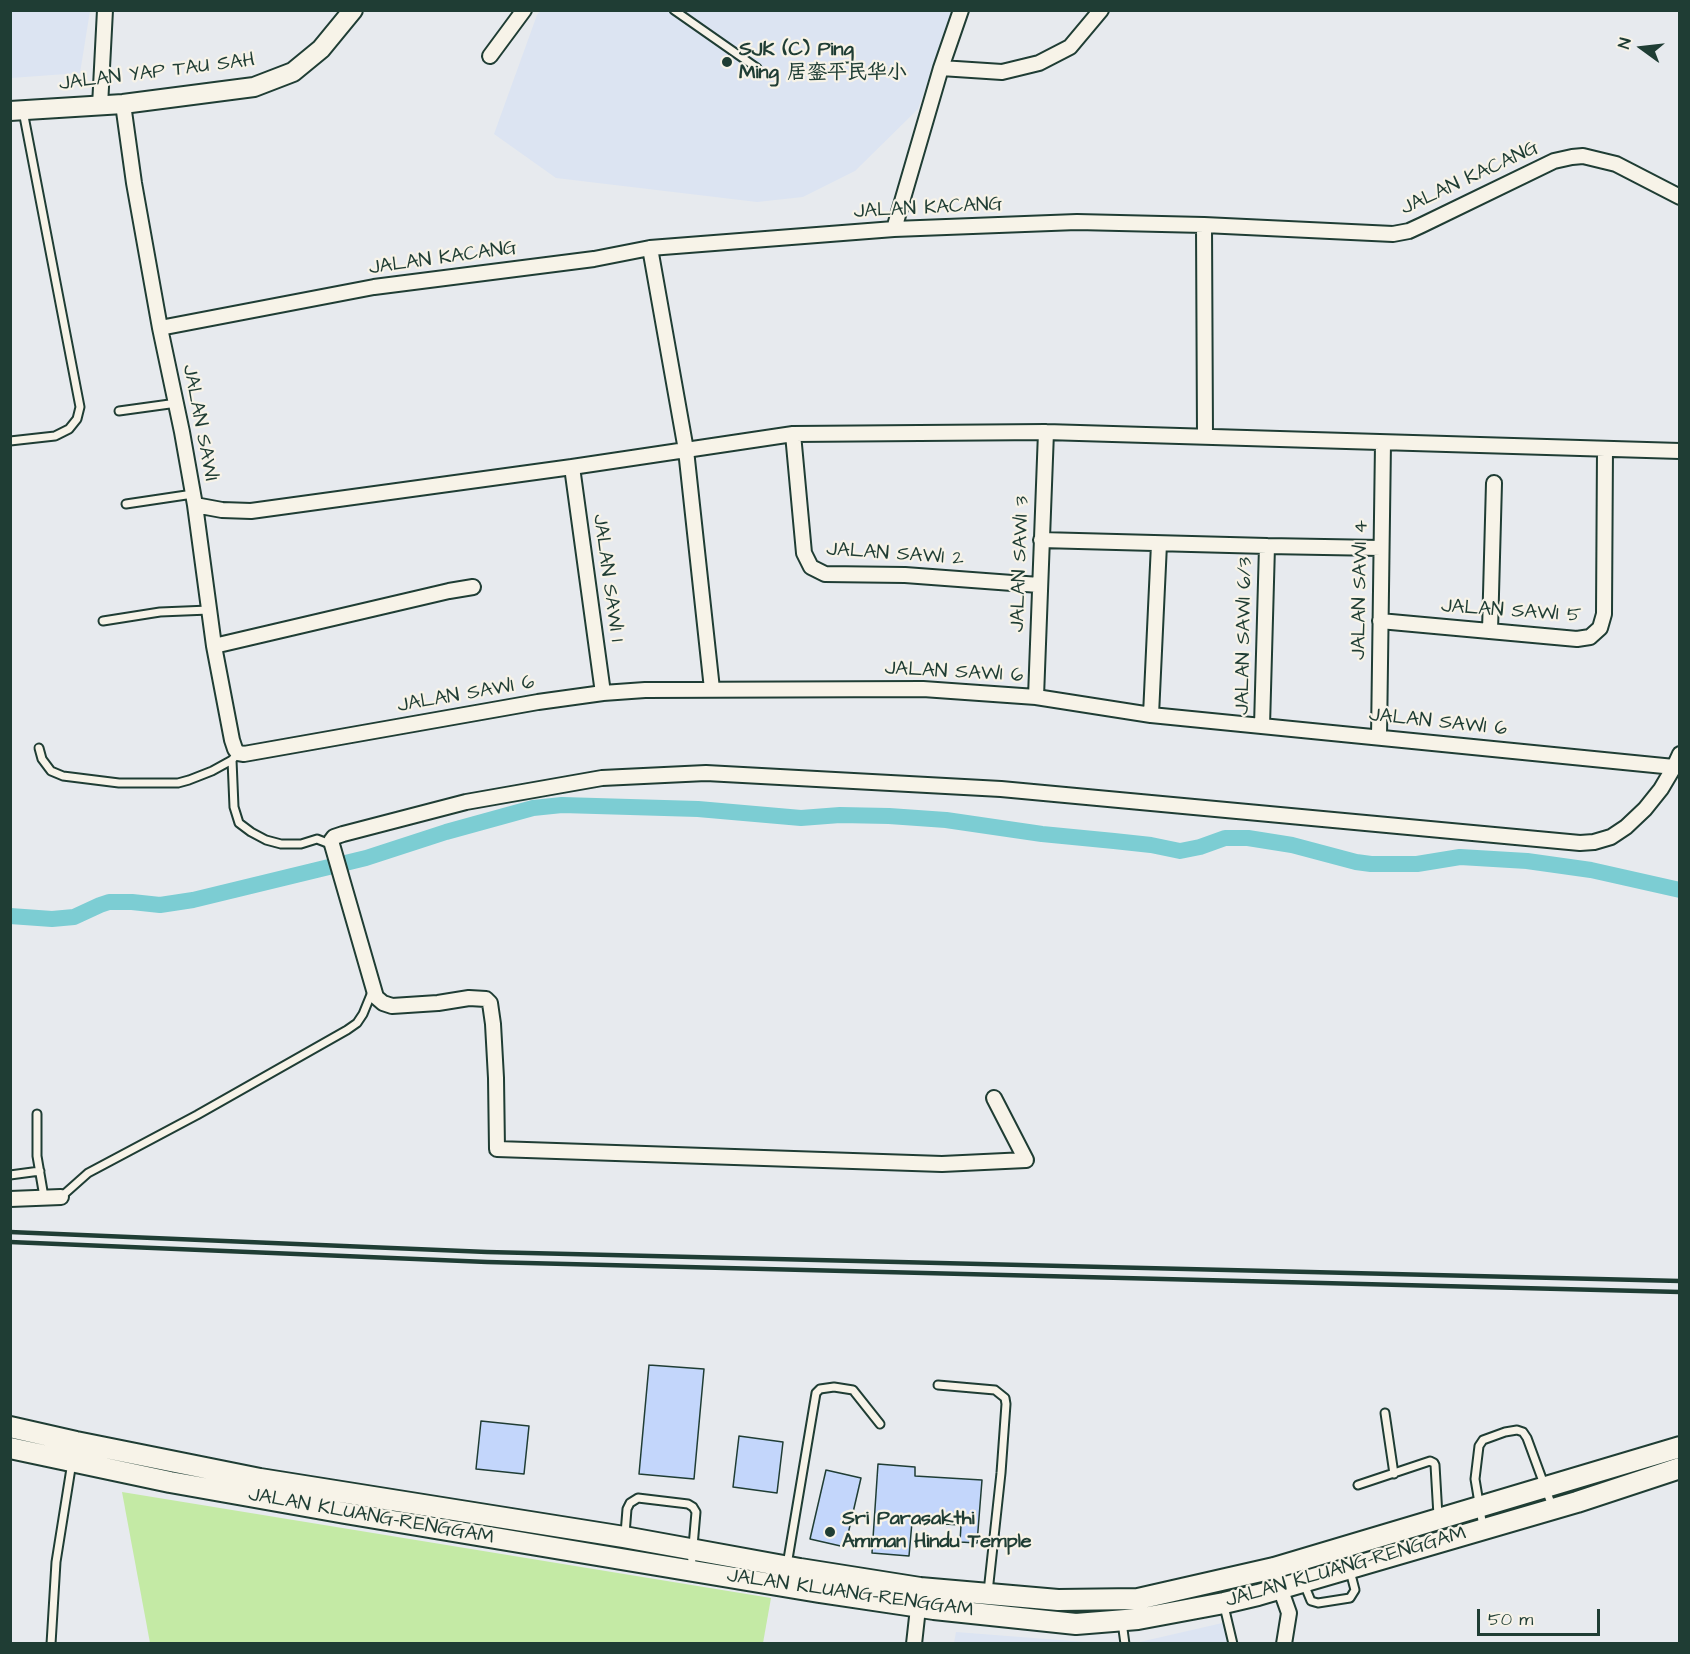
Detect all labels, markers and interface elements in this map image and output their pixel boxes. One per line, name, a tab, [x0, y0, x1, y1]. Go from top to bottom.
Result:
north arrow	[1612, 18, 1672, 78]
text: N	[1613, 36, 1637, 51]
place label: SJK (C) Ping Ming 居銮平民华小	[739, 39, 907, 86]
street label: JALAN YAP TAU SAH	[58, 49, 256, 97]
marker: SJK (C) Ping Ming 居銮平民华小	[720, 55, 734, 69]
street label: JALAN KACANG	[1397, 137, 1543, 221]
street label: JALAN KACANG	[853, 193, 1003, 225]
street label: JALAN KACANG	[368, 237, 518, 281]
street label: JALAN SAWI	[176, 363, 222, 483]
street label: JALAN SAWI 3	[1007, 495, 1035, 633]
street label: JALAN SAWI 1	[586, 513, 628, 643]
street label: JALAN SAWI 4	[1348, 520, 1374, 660]
street label: JALAN SAWI 2	[826, 538, 964, 572]
street label: JALAN SAWI 6/3	[1232, 557, 1258, 715]
street label: JALAN SAWI 5	[1440, 595, 1582, 629]
street label: JALAN SAWI 6	[884, 657, 1024, 689]
street label: JALAN SAWI 6	[396, 671, 536, 719]
street label: JALAN SAWI 6	[1368, 704, 1508, 742]
street label: JALAN KLUANG-RENGGAM	[246, 1484, 496, 1550]
place label: Sri Parasakthi Amman Hindu Temple	[842, 1508, 1032, 1555]
street label: JALAN KLUANG-RENGGAM	[1223, 1522, 1469, 1614]
marker: Sri Parasakthi Amman Hindu Temple	[823, 1525, 837, 1539]
street label: JALAN KLUANG-RENGGAM	[725, 1565, 975, 1623]
scale bar	[1480, 1597, 1603, 1635]
text: 50 m	[1488, 1607, 1533, 1632]

